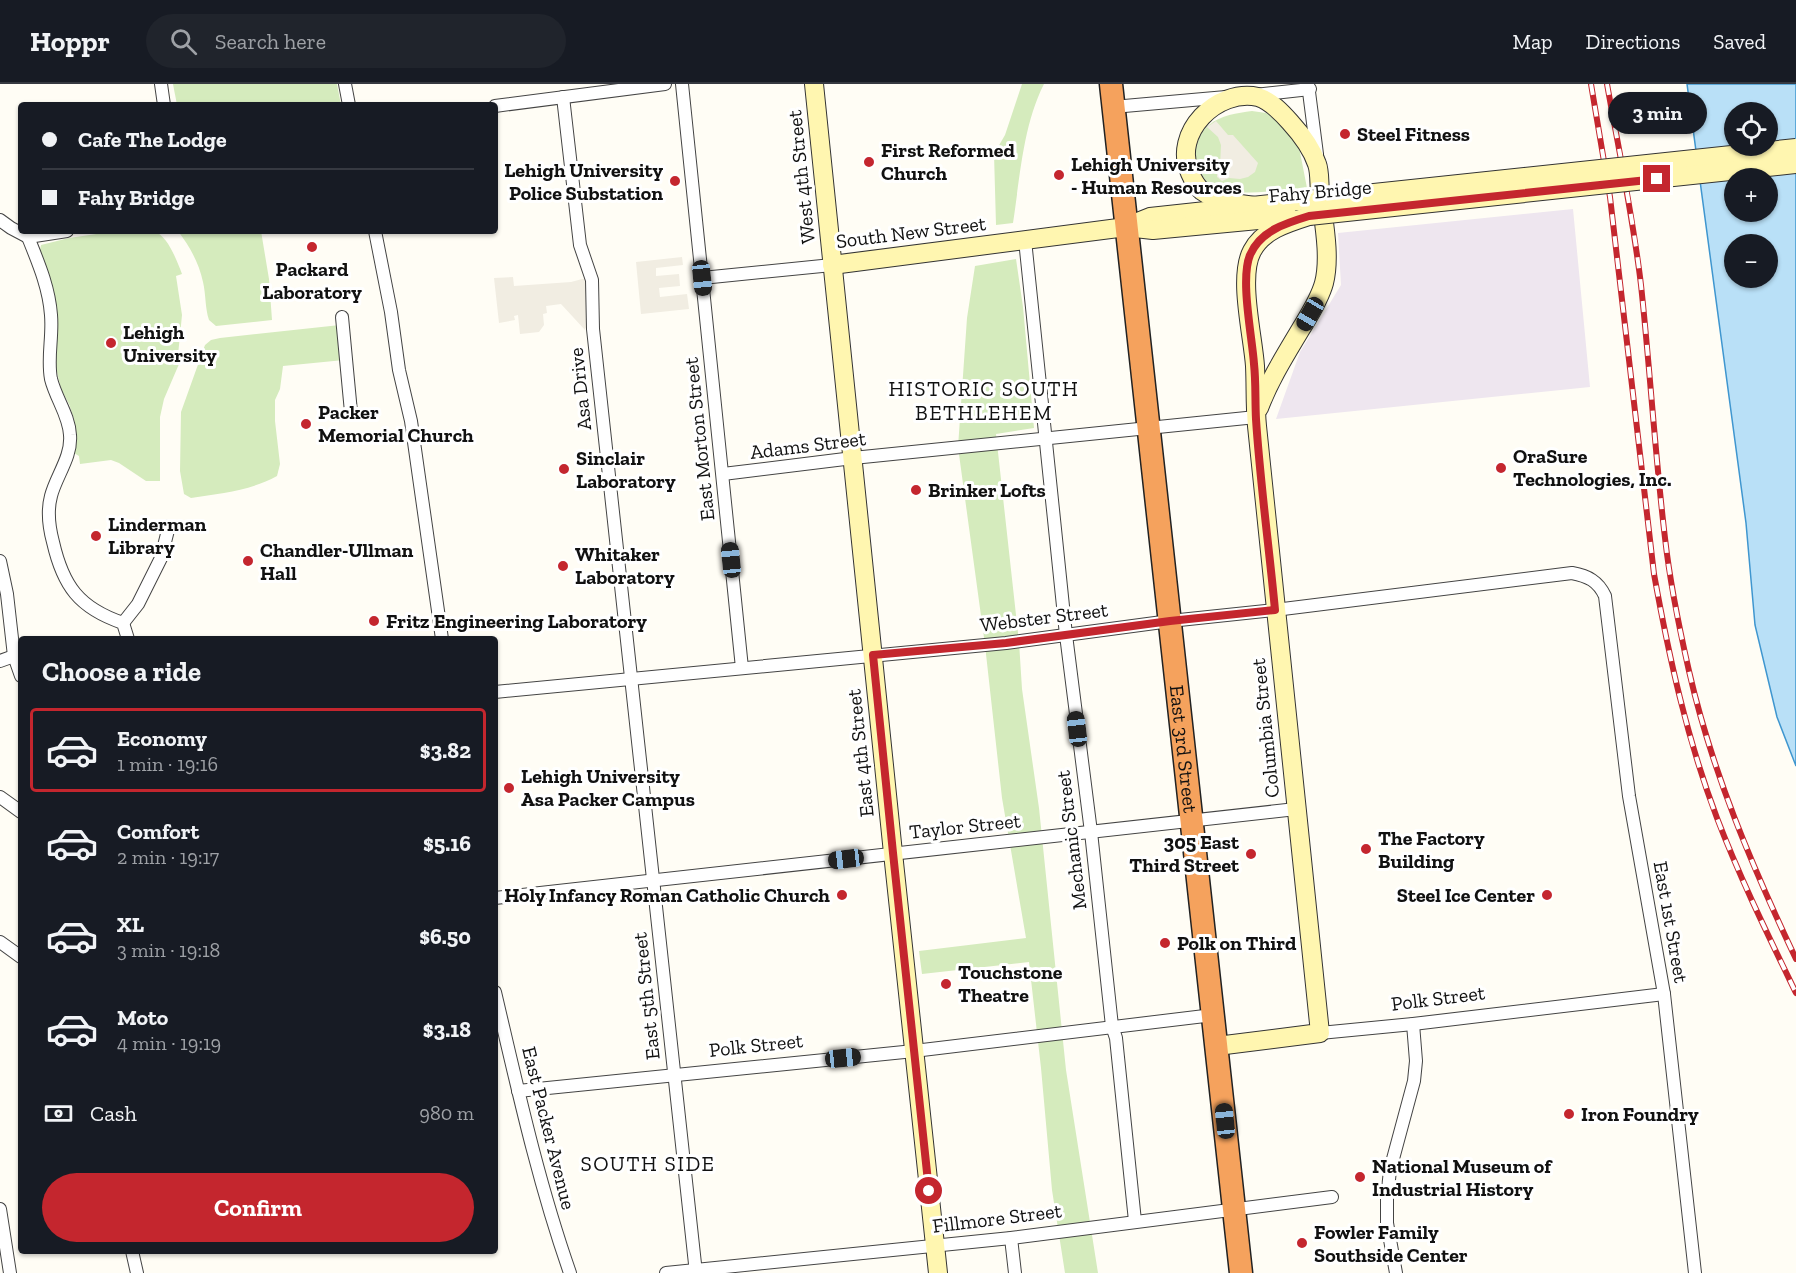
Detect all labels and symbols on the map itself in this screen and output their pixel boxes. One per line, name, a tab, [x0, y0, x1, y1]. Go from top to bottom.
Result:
callout: 3 min	[1608, 92, 1706, 134]
street label: West 4th Street	[782, 108, 820, 245]
place label: Steel Fitness	[1357, 122, 1470, 146]
marker: Steel Fitness	[1338, 127, 1352, 141]
place label: First Reformed Church	[881, 138, 1015, 185]
place label: Lehigh University - Human Resources	[1071, 152, 1242, 199]
marker: First Reformed Church	[862, 155, 876, 169]
place label: Lehigh University Police Substation	[504, 158, 663, 205]
route end	[1643, 165, 1670, 192]
marker: Lehigh University - Human Resources	[1052, 168, 1066, 182]
marker: Lehigh University Police Substation	[668, 174, 682, 188]
street label: Fahy Bridge	[1268, 175, 1372, 207]
street label: South New Street	[835, 211, 988, 253]
marker: Packard Laboratory	[305, 240, 319, 254]
place label: Packard Laboratory	[262, 257, 362, 304]
car	[691, 259, 713, 297]
car	[1293, 294, 1327, 334]
place label: Lehigh University	[123, 320, 217, 367]
marker: Lehigh University	[104, 336, 118, 350]
street label: Asa Drive	[564, 346, 596, 432]
street label: East Morton Street	[678, 355, 720, 522]
district label: HISTORIC SOUTH BETHLEHEM	[889, 376, 1079, 425]
place label: Packer Memorial Church	[318, 400, 474, 447]
marker: Packer Memorial Church	[299, 417, 313, 431]
street label: Adams Street	[749, 426, 868, 464]
place label: OraSure Technologies, Inc.	[1513, 444, 1671, 491]
place label: Sinclair Laboratory	[576, 446, 676, 493]
marker: OraSure Technologies, Inc.	[1494, 461, 1508, 475]
marker: Sinclair Laboratory	[557, 462, 571, 476]
place label: Brinker Lofts	[928, 478, 1046, 502]
marker: Brinker Lofts	[909, 483, 923, 497]
place label: Linderman Library	[108, 512, 207, 559]
marker: Linderman Library	[89, 529, 103, 543]
place label: Chandler-Ullman Hall	[260, 538, 414, 585]
car	[720, 541, 742, 579]
place label: Whitaker Laboratory	[575, 542, 675, 589]
marker: Chandler-Ullman Hall	[241, 554, 255, 568]
marker: Whitaker Laboratory	[556, 559, 570, 573]
street label: Webster Street	[979, 597, 1110, 637]
place label: Fritz Engineering Laboratory	[386, 609, 647, 633]
marker: Fritz Engineering Laboratory	[367, 614, 381, 628]
street label: Columbia Street	[1246, 656, 1284, 799]
street label: East 3rd Street	[1165, 684, 1203, 815]
street label: East 4th Street	[841, 687, 879, 818]
car	[1066, 710, 1088, 748]
place label: Lehigh University Asa Packer Campus	[521, 764, 695, 811]
street label: Mechanic Street	[1050, 768, 1091, 911]
marker: Lehigh University Asa Packer Campus	[502, 781, 516, 795]
street label: Taylor Street	[908, 808, 1022, 844]
place label: The Factory Building	[1378, 826, 1485, 873]
place label: 305 East Third Street	[1129, 830, 1240, 877]
marker: The Factory Building	[1359, 842, 1373, 856]
marker: 305 East Third Street	[1244, 847, 1258, 861]
car	[827, 848, 865, 870]
street label: East 1st Street	[1648, 859, 1694, 985]
place label: Holy Infancy Roman Catholic Church	[504, 883, 830, 907]
place label: Steel Ice Center	[1397, 883, 1535, 907]
marker: Holy Infancy Roman Catholic Church	[835, 888, 849, 902]
marker: Steel Ice Center	[1540, 888, 1554, 902]
street label: East 5th Street	[627, 931, 665, 1061]
place label: Polk on Third	[1177, 931, 1297, 955]
marker: Polk on Third	[1158, 936, 1172, 950]
place label: Touchstone Theatre	[958, 960, 1063, 1007]
marker: Touchstone Theatre	[939, 977, 953, 991]
street label: Polk Street	[1390, 980, 1487, 1016]
street label: Polk Street	[708, 1028, 805, 1062]
street label: East Packer Avenue	[517, 1044, 581, 1212]
car	[824, 1047, 862, 1069]
car	[1214, 1102, 1236, 1140]
place label: Iron Foundry	[1581, 1102, 1699, 1126]
marker: Iron Foundry	[1562, 1107, 1576, 1121]
district label: SOUTH SIDE	[581, 1151, 715, 1176]
place label: National Museum of Industrial History	[1372, 1154, 1553, 1201]
marker: National Museum of Industrial History	[1353, 1170, 1367, 1184]
route start	[915, 1177, 942, 1204]
street label: Fillmore Street	[931, 1198, 1064, 1238]
place label: Fowler Family Southside Center	[1314, 1220, 1468, 1267]
marker: Fowler Family Southside Center	[1295, 1236, 1309, 1250]

